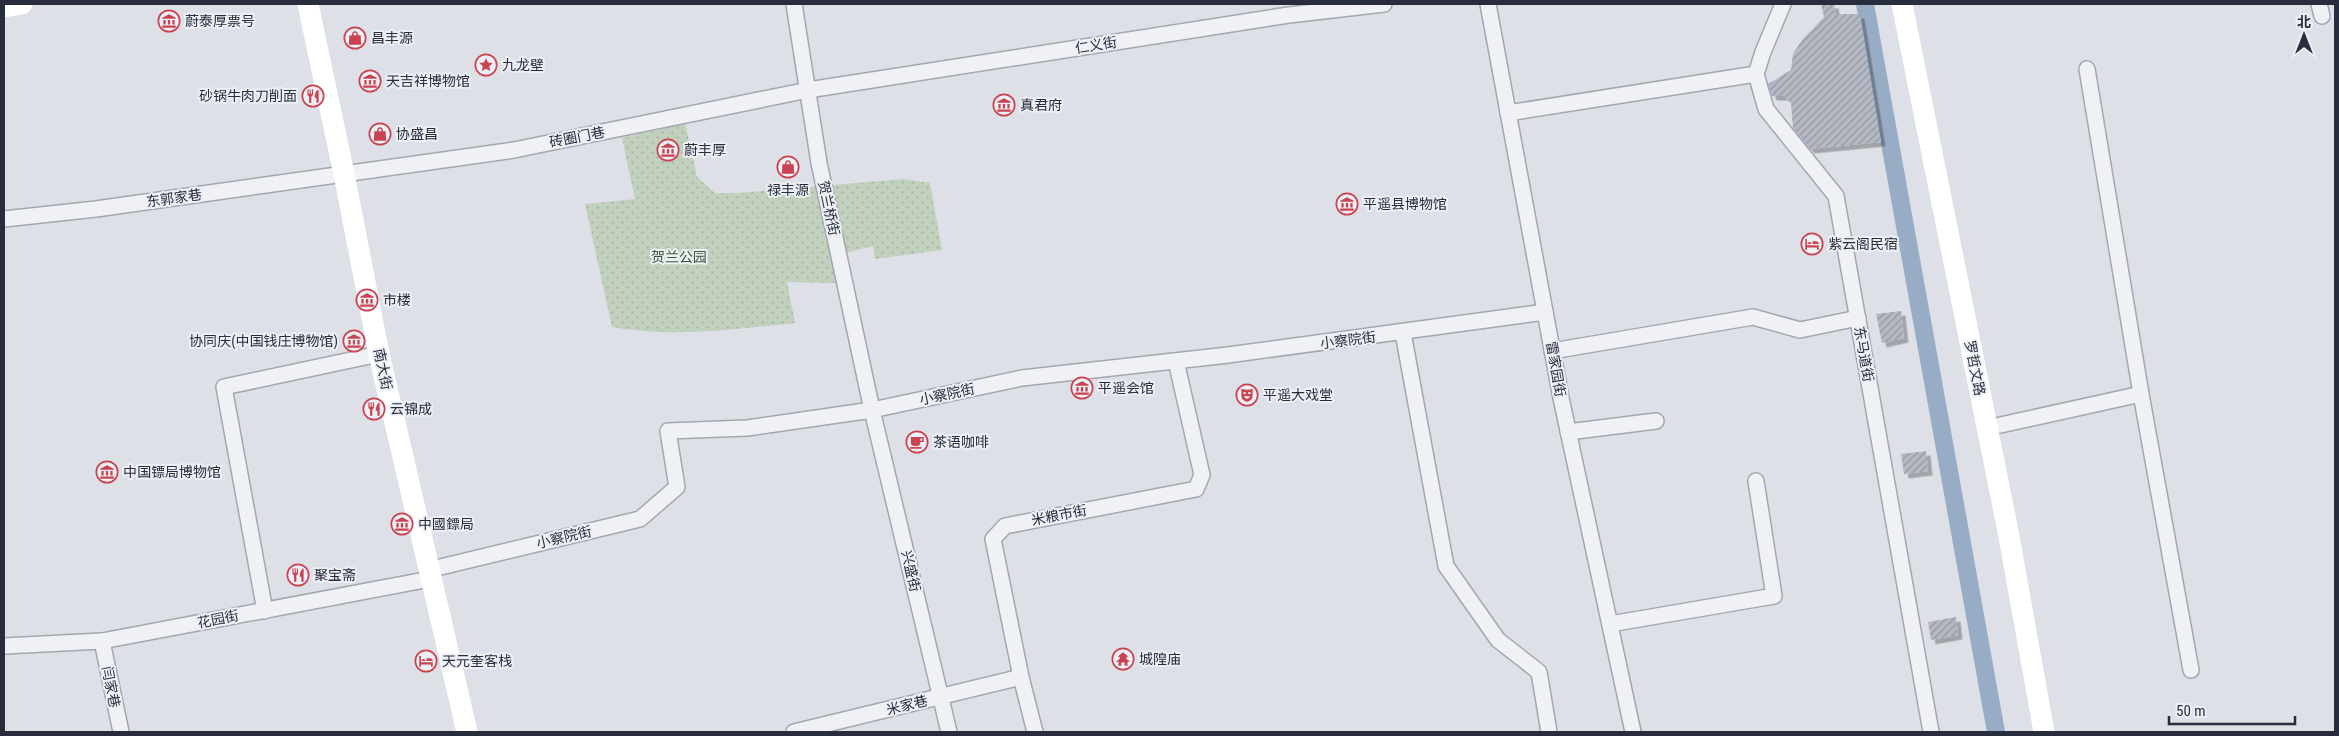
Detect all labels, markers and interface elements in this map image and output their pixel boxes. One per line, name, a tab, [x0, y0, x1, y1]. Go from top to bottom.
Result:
museum icon: 蔚泰厚票号	[157, 9, 181, 33]
north arrow	[2279, 10, 2329, 60]
place label: 蔚泰厚票号	[185, 13, 255, 29]
text: 北	[2297, 14, 2311, 30]
shop icon: 昌丰源	[343, 26, 367, 50]
place label: 昌丰源	[371, 30, 413, 46]
street label: 仁义街	[1074, 34, 1118, 56]
place icon: 九龙壁	[474, 53, 498, 77]
place label: 九龙壁	[502, 57, 544, 73]
museum icon: 天吉祥博物馆	[358, 69, 382, 93]
place label: 天吉祥博物馆	[386, 73, 470, 89]
restaurant icon: 砂锅牛肉刀削面	[301, 84, 325, 108]
place label: 砂锅牛肉刀削面	[199, 88, 297, 104]
museum icon: 真君府	[992, 93, 1016, 117]
place label: 真君府	[1020, 97, 1062, 113]
shop icon: 协盛昌	[368, 122, 392, 146]
street label: 砖圈门巷	[548, 124, 606, 150]
place label: 协盛昌	[396, 126, 438, 142]
museum icon: 蔚丰厚	[656, 138, 680, 162]
place label: 蔚丰厚	[684, 142, 726, 158]
shop icon: 禄丰源	[776, 155, 800, 179]
street label: 贺兰桥街	[815, 179, 843, 237]
place label: 禄丰源	[767, 182, 809, 198]
street label: 东郭家巷	[145, 186, 203, 210]
museum icon: 平遥县博物馆	[1335, 192, 1359, 216]
place label: 平遥县博物馆	[1363, 196, 1447, 212]
hotel icon: 紫云阁民宿	[1800, 232, 1824, 256]
place label: 紫云阁民宿	[1828, 236, 1898, 252]
park label: 贺兰公园	[651, 249, 707, 265]
museum icon: 市楼	[355, 288, 379, 312]
place label: 市楼	[383, 292, 411, 308]
street label: 东马道街	[1851, 325, 1877, 383]
museum icon: 协同庆(中国钱庄博物馆)	[342, 329, 366, 353]
street label: 小察院街	[1319, 329, 1377, 351]
place label: 协同庆(中国钱庄博物馆)	[189, 333, 338, 350]
street label: 罗哲文路	[1962, 339, 1988, 397]
street label: 雷家园街	[1543, 340, 1569, 398]
street label: 南大街	[371, 347, 395, 391]
museum icon: 平遥会馆	[1070, 376, 1094, 400]
street label: 小察院街	[918, 380, 976, 408]
place label: 平遥会馆	[1098, 380, 1154, 396]
theatre icon: 平遥大戏堂	[1235, 383, 1259, 407]
place label: 平遥大戏堂	[1263, 387, 1333, 403]
restaurant icon: 云锦成	[362, 397, 386, 421]
place label: 云锦成	[390, 401, 432, 417]
cafe icon: 茶语咖啡	[905, 430, 929, 454]
place label: 茶语咖啡	[933, 434, 989, 450]
museum icon: 中国镖局博物馆	[95, 460, 119, 484]
place label: 中国镖局博物馆	[123, 464, 221, 480]
street label: 米粮市街	[1030, 502, 1088, 528]
museum icon: 中國鏢局	[390, 512, 414, 536]
place label: 中國鏢局	[418, 516, 474, 532]
street label: 小察院街	[535, 523, 593, 551]
street label: 兴盛街	[898, 549, 924, 593]
restaurant icon: 聚宝斋	[286, 563, 310, 587]
place label: 聚宝斋	[314, 567, 356, 583]
street label: 花园街	[196, 607, 240, 631]
temple icon: 城隍庙	[1111, 647, 1135, 671]
hotel icon: 天元奎客栈	[414, 649, 438, 673]
place label: 城隍庙	[1139, 651, 1181, 667]
place label: 天元奎客栈	[442, 653, 512, 669]
street label: 闫家巷	[99, 665, 123, 709]
street label: 米家巷	[885, 692, 929, 718]
scale bar	[2169, 694, 2295, 726]
text: 50 m	[2176, 702, 2206, 720]

